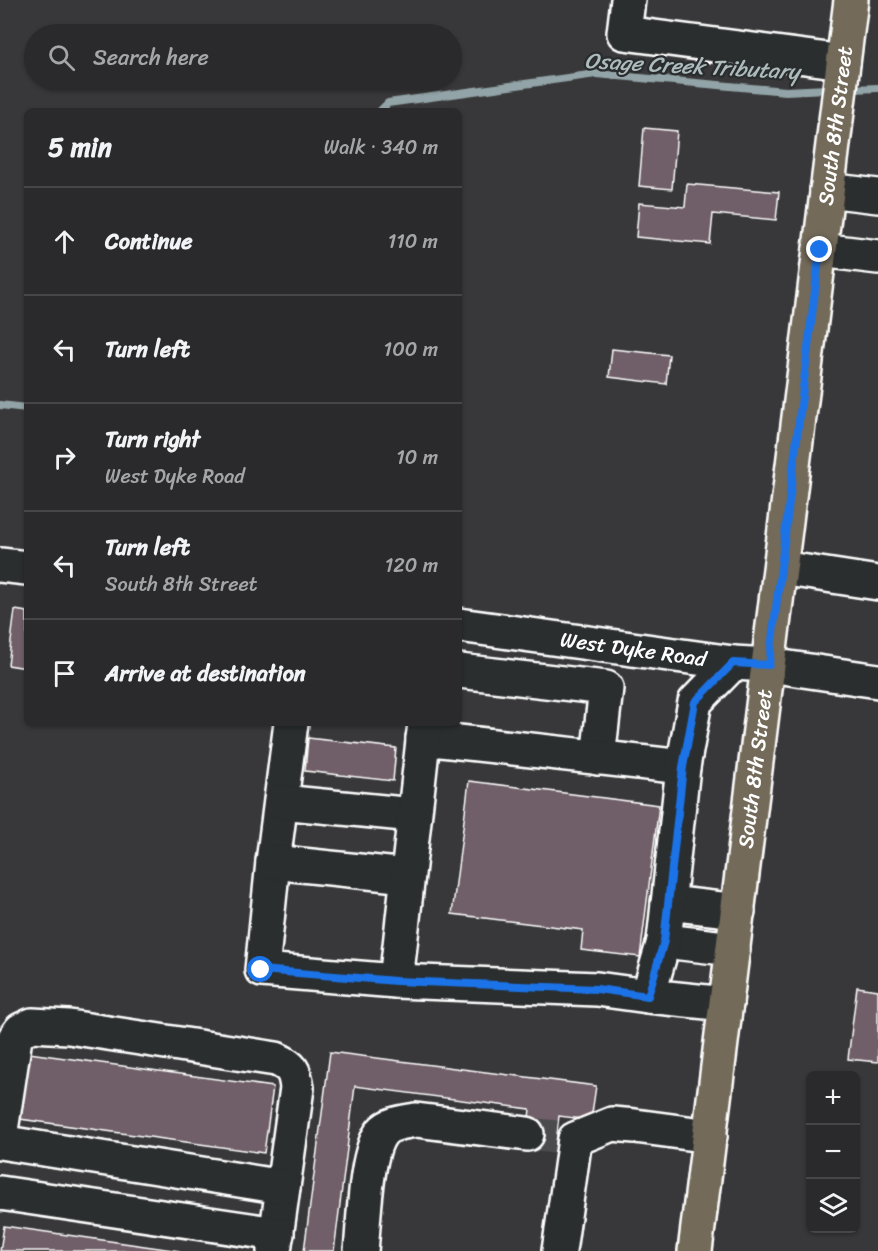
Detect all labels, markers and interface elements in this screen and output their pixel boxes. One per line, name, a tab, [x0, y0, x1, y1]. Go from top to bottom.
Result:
search box	[24, 24, 462, 90]
text: Search here	[93, 38, 209, 77]
icon: search	[45, 41, 78, 74]
water label: Osage Creek Tributary	[584, 41, 803, 91]
street label: South 8th Street	[807, 44, 864, 208]
text: 5 min	[48, 124, 112, 170]
text: Walk · 340 m	[324, 130, 438, 165]
text: Continue	[105, 222, 193, 261]
text: 110 m	[388, 224, 438, 259]
icon: ahead	[48, 225, 81, 258]
route end	[806, 236, 832, 262]
text: Turn left	[105, 330, 190, 369]
text: 100 m	[384, 332, 438, 367]
icon: left	[48, 333, 81, 366]
text: Turn right	[105, 420, 200, 459]
text: 10 m	[396, 440, 438, 475]
icon: right	[48, 441, 81, 474]
text: West Dyke Road	[105, 459, 245, 494]
text: Turn left	[105, 528, 190, 567]
text: 120 m	[385, 548, 438, 583]
icon: left	[48, 549, 81, 582]
text: South 8th Street	[105, 567, 257, 602]
street label: West Dyke Road	[558, 620, 711, 678]
text: Arrive at destination	[105, 654, 306, 693]
icon: arrive	[48, 657, 81, 690]
street label: South 8th Street	[726, 687, 784, 851]
route start	[247, 956, 273, 982]
map controls	[806, 1071, 860, 1233]
button: +	[806, 1071, 860, 1125]
button: −	[806, 1125, 860, 1179]
button: layers	[806, 1179, 860, 1233]

